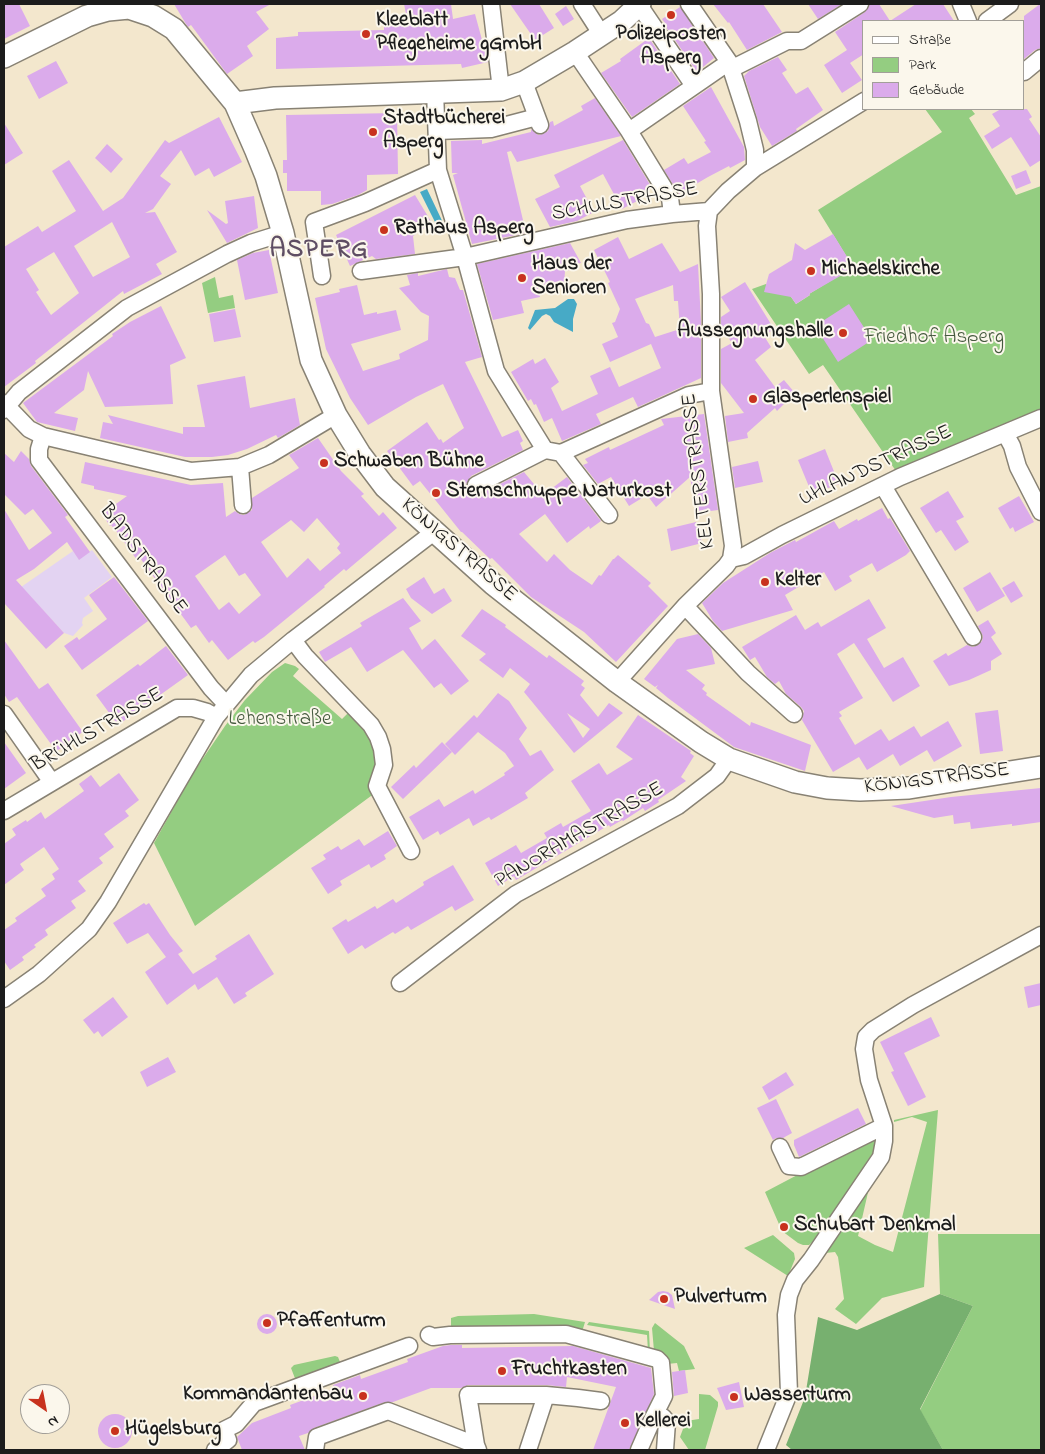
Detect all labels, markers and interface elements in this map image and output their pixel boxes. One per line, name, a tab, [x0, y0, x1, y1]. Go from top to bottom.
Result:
place label: Kleeblatt Pflegeheime gGmbH	[376, 9, 542, 59]
marker: Polizeiposten Asperg	[665, 9, 677, 21]
legend	[862, 20, 1025, 110]
place label: Polizeiposten Asperg	[616, 23, 726, 73]
marker: Kleeblatt Pflegeheime gGmbH	[360, 28, 372, 40]
text: Straße	[909, 29, 951, 51]
text: Park	[909, 54, 936, 76]
text: Gebäude	[909, 79, 964, 101]
place label: Stadtbücherei Asperg	[383, 107, 505, 157]
marker: Stadtbücherei Asperg	[367, 126, 379, 138]
street label: SCHULSTRASSE	[550, 178, 700, 228]
place label: Rathaus Asperg	[394, 217, 534, 243]
marker: Rathaus Asperg	[378, 224, 390, 236]
district label: ASPERG	[269, 236, 369, 268]
place label: Haus der Senioren	[532, 253, 611, 303]
place label: Michaelskirche	[821, 258, 940, 284]
marker: Michaelskirche	[805, 265, 817, 277]
marker: Haus der Senioren	[516, 272, 528, 284]
place label: Aussegnungshalle	[677, 320, 833, 346]
park label: Friedhof Asperg	[864, 326, 1004, 352]
marker: Aussegnungshalle	[837, 327, 849, 339]
place label: Glasperlenspiel	[763, 386, 891, 412]
street label: KELTERSTRASSE	[678, 392, 722, 550]
marker: Glasperlenspiel	[747, 393, 759, 405]
street label: UHLANDSTRASSE	[796, 421, 956, 513]
place label: Schwaben Bühne	[334, 450, 484, 476]
marker: Schwaben Bühne	[318, 457, 330, 469]
place label: Sternschnuppe Naturkost	[446, 480, 671, 506]
marker: Sternschnuppe Naturkost	[430, 487, 442, 499]
street label: KÖNIGSTRASSE	[395, 494, 521, 608]
street label: BADSTRASSE	[92, 500, 192, 620]
place label: Kelter	[775, 569, 821, 595]
marker: Kelter	[759, 576, 771, 588]
street label: BRÜHLSTRASSE	[27, 683, 169, 779]
park label: Lehenstraße	[229, 708, 331, 734]
street label: KÖNIGSTRASSE	[863, 759, 1011, 801]
street label: PANORAMASTRASSE	[491, 777, 669, 895]
place label: Schubart Denkmal	[794, 1214, 956, 1240]
marker: Schubart Denkmal	[778, 1221, 790, 1233]
place label: Pulverturm	[674, 1286, 767, 1312]
marker: Pulverturm	[658, 1293, 670, 1305]
place label: Pfaffenturm	[277, 1310, 386, 1336]
marker: Pfaffenturm	[261, 1317, 273, 1329]
place label: Fruchtkasten	[512, 1358, 627, 1384]
marker: Fruchtkasten	[496, 1365, 508, 1377]
place label: Kommandantenbau	[183, 1383, 353, 1409]
north arrow	[20, 1384, 70, 1434]
place label: Wasserturm	[744, 1384, 851, 1410]
marker: Kommandantenbau	[357, 1390, 369, 1402]
marker: Wasserturm	[728, 1391, 740, 1403]
text: N	[43, 1410, 63, 1433]
place label: Kellerei	[635, 1410, 691, 1436]
marker: Kellerei	[619, 1417, 631, 1429]
place label: Hügelsburg	[125, 1418, 221, 1444]
marker: Hügelsburg	[109, 1425, 121, 1437]

